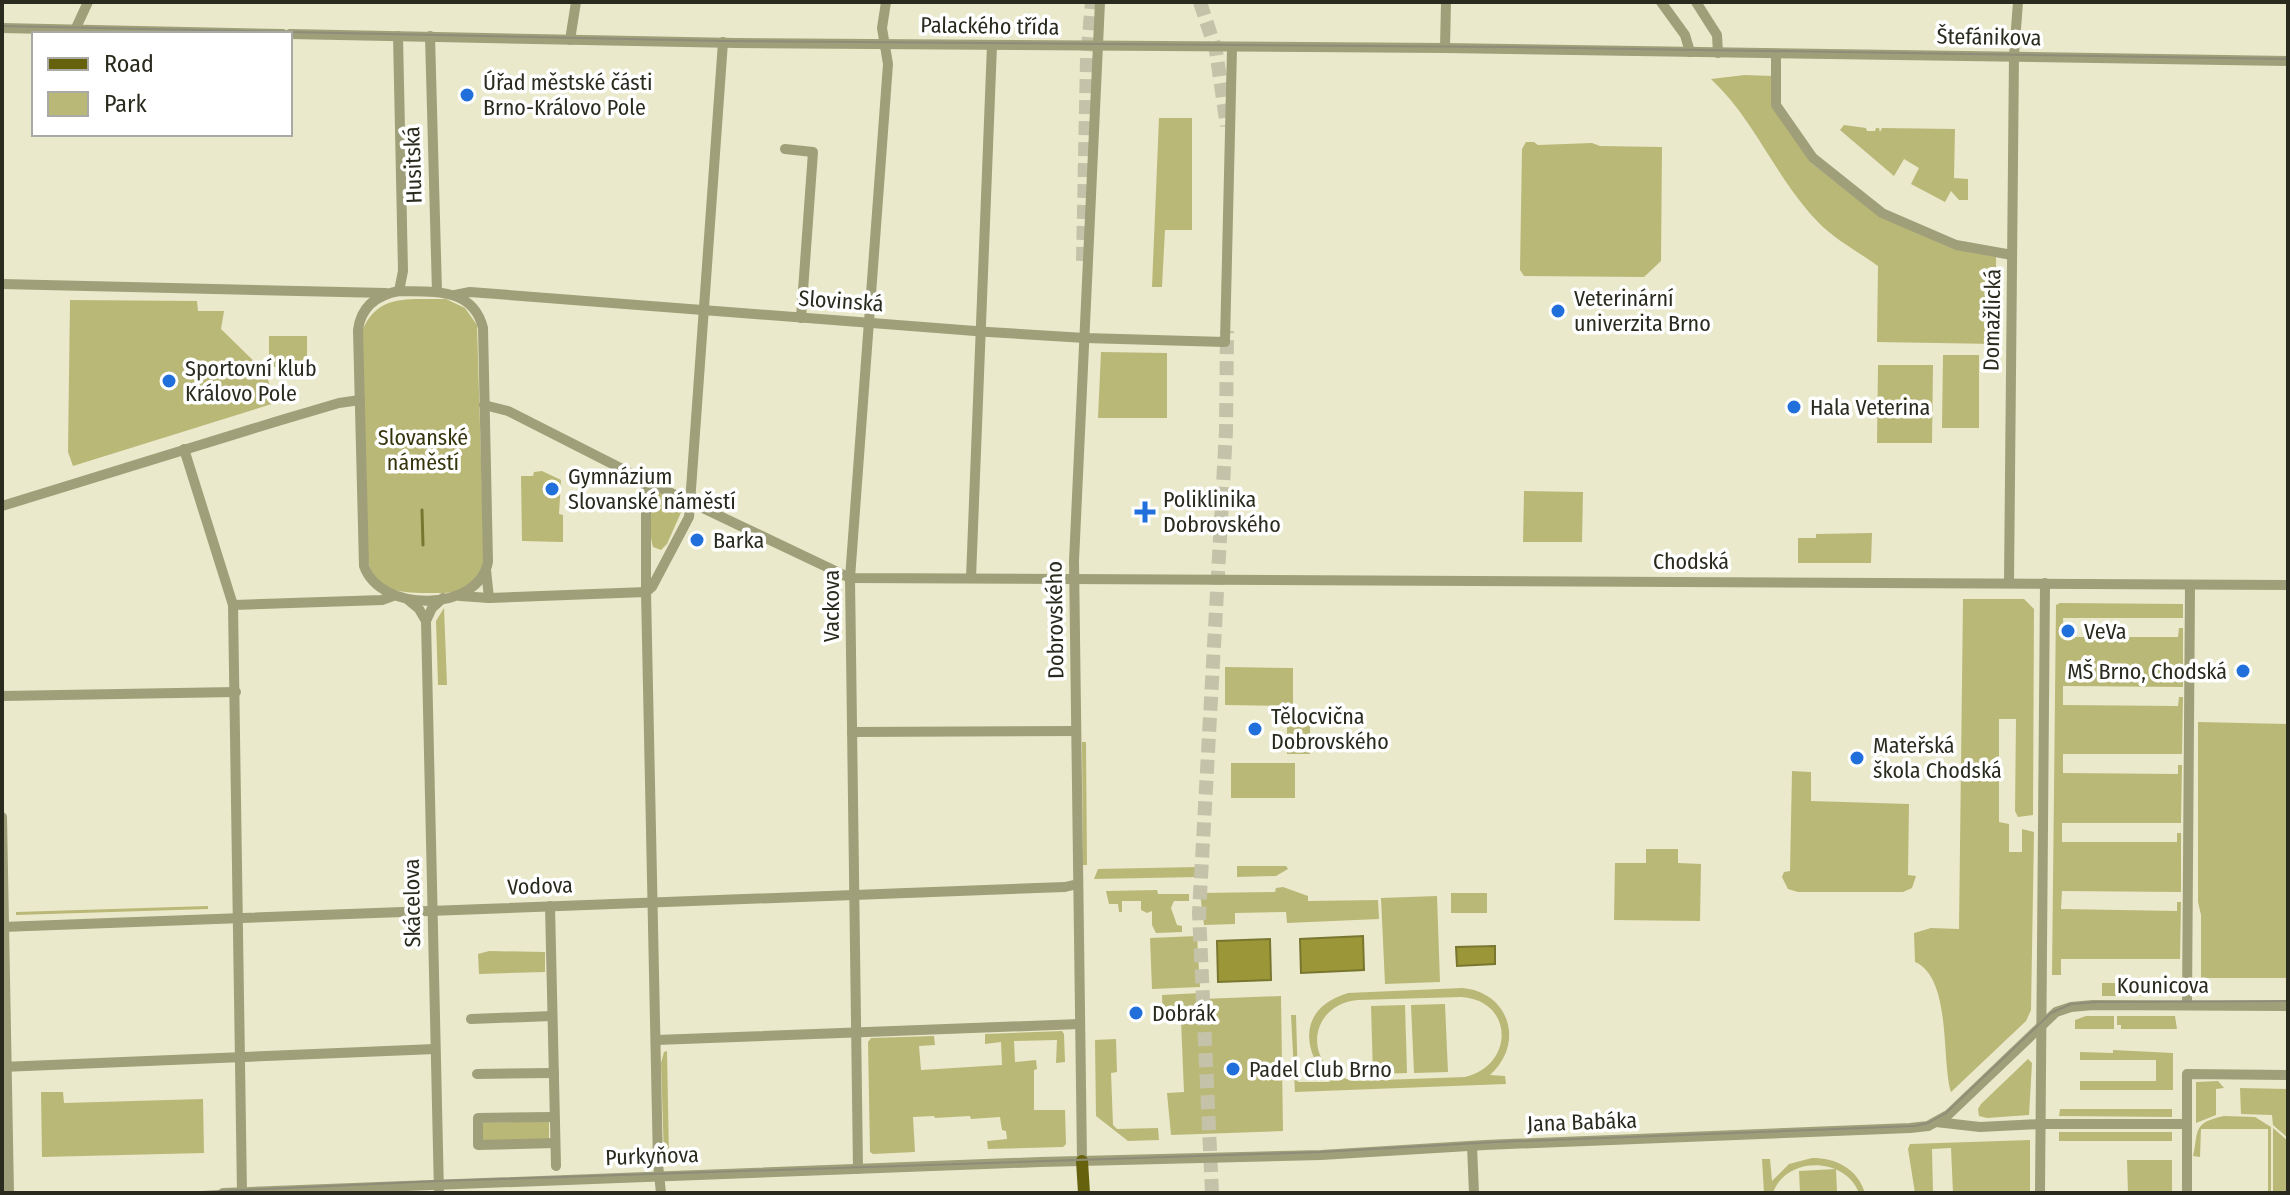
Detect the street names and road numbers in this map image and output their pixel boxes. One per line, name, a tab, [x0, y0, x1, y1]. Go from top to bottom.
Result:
street label: Palackého třída	[920, 11, 1060, 41]
street label: Štefánikova	[1936, 23, 2042, 51]
street label: Husitská	[398, 126, 428, 204]
street label: Domažlická	[1978, 269, 2006, 371]
street label: Slovinská	[798, 285, 884, 317]
street label: Chodská	[1653, 548, 1729, 575]
street label: Dobrovského	[1040, 561, 1070, 679]
street label: Vackova	[818, 570, 845, 642]
street label: Skácelova	[398, 858, 426, 948]
street label: Vodova	[507, 871, 573, 901]
street label: Kounicova	[2117, 972, 2209, 999]
street label: Jana Babáka	[1526, 1107, 1638, 1137]
street label: Purkyňova	[605, 1141, 699, 1171]

